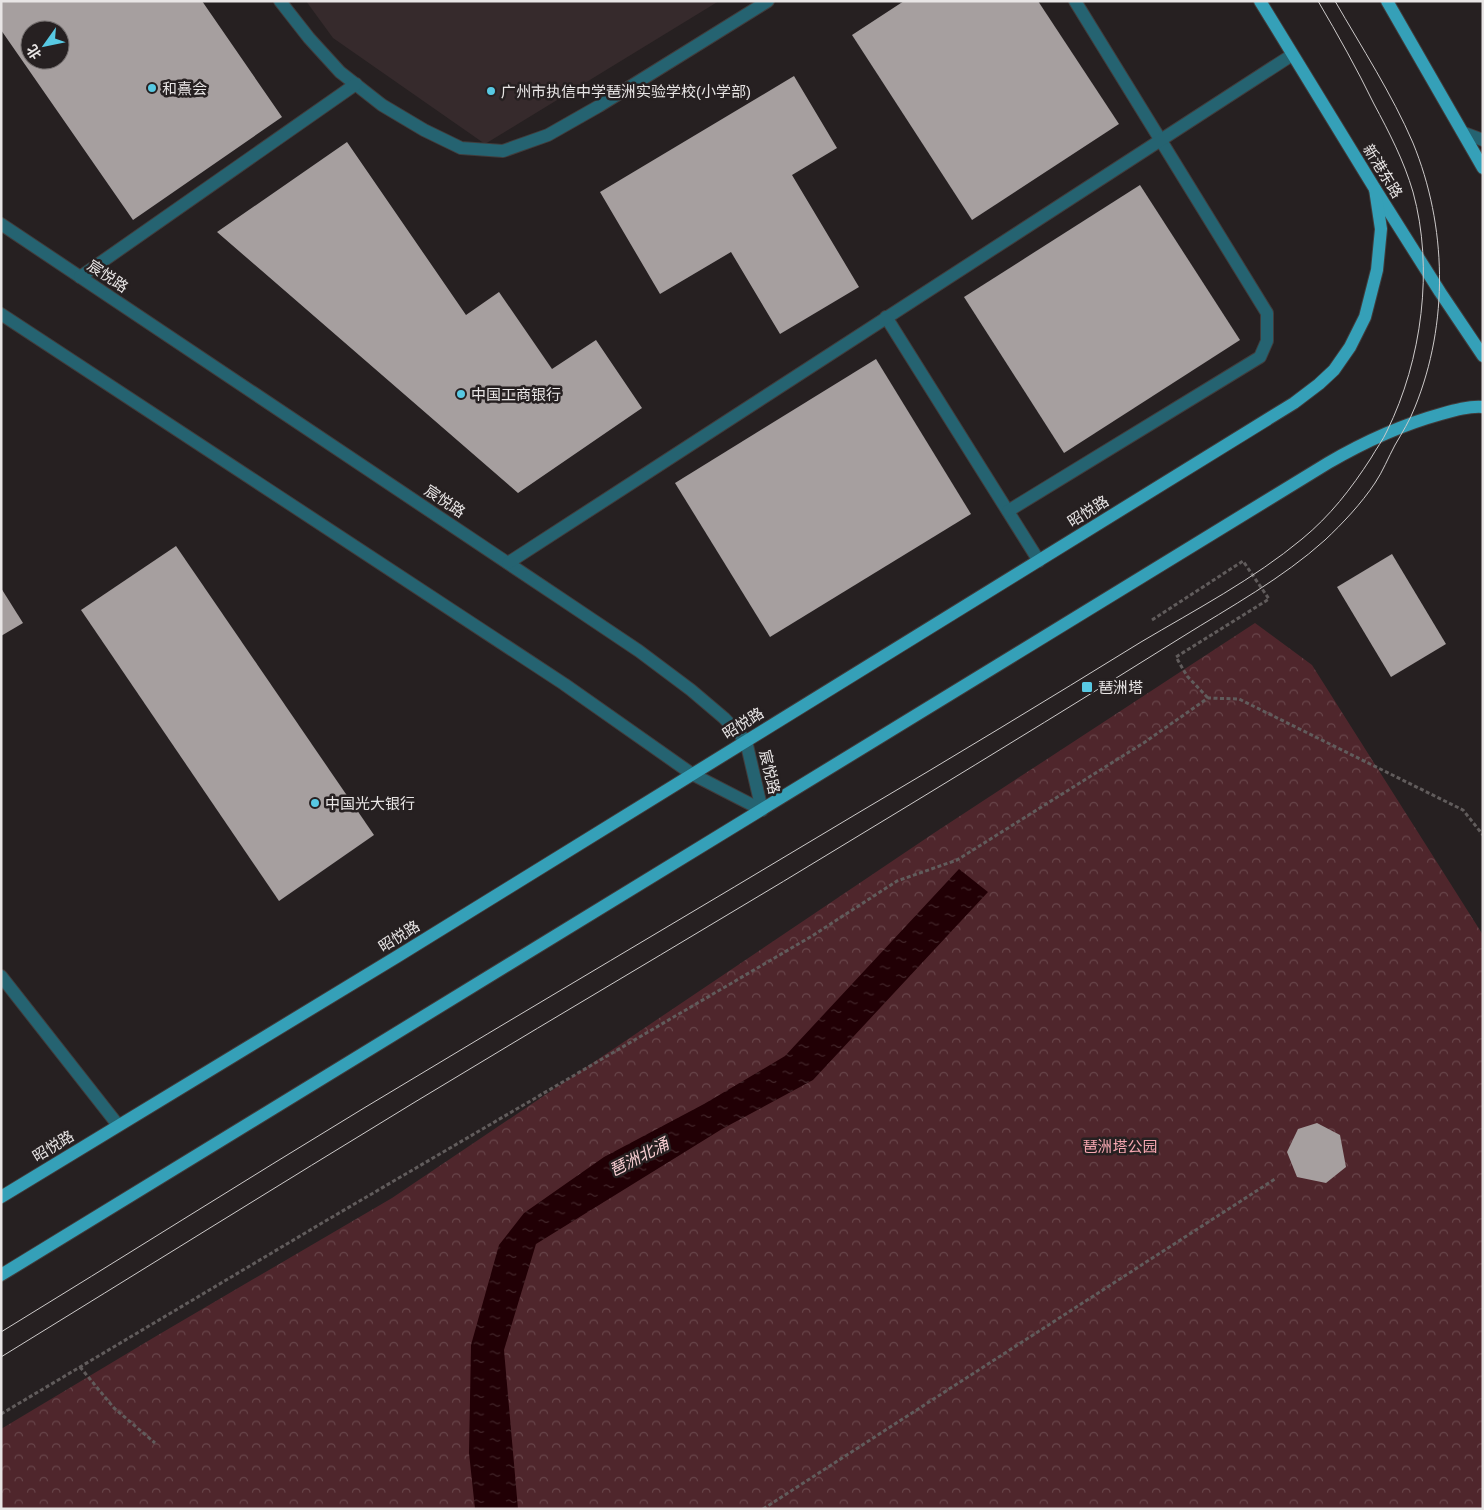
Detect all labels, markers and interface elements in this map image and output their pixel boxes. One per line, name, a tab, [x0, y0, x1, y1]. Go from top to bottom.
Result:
north arrow	[20, 20, 70, 70]
text: 北	[24, 42, 45, 62]
place label: 和熹会	[162, 80, 207, 97]
marker: 和熹会	[146, 82, 158, 94]
place label: 广州市执信中学琶洲实验学校(小学部)	[501, 83, 751, 100]
marker: 广州市执信中学琶洲实验学校(小学部)	[485, 85, 497, 97]
street label: 新港东路	[1360, 141, 1406, 201]
street label: 宸悦路	[85, 256, 131, 296]
place label: 中国工商银行	[471, 386, 561, 403]
marker: 中国工商银行	[455, 388, 467, 400]
street label: 宸悦路	[422, 481, 468, 521]
street label: 昭悦路	[1064, 492, 1112, 530]
place label: 琶洲塔	[1098, 679, 1143, 696]
marker: 琶洲塔	[1080, 680, 1094, 694]
street label: 昭悦路	[719, 704, 767, 742]
street label: 宸悦路	[757, 748, 783, 796]
place label: 中国光大银行	[325, 795, 415, 812]
marker: 中国光大银行	[309, 797, 321, 809]
street label: 昭悦路	[375, 917, 423, 955]
street label: 昭悦路	[29, 1127, 77, 1165]
water label: 琶洲北涌	[607, 1134, 673, 1179]
park label: 琶洲塔公园	[1082, 1138, 1158, 1155]

